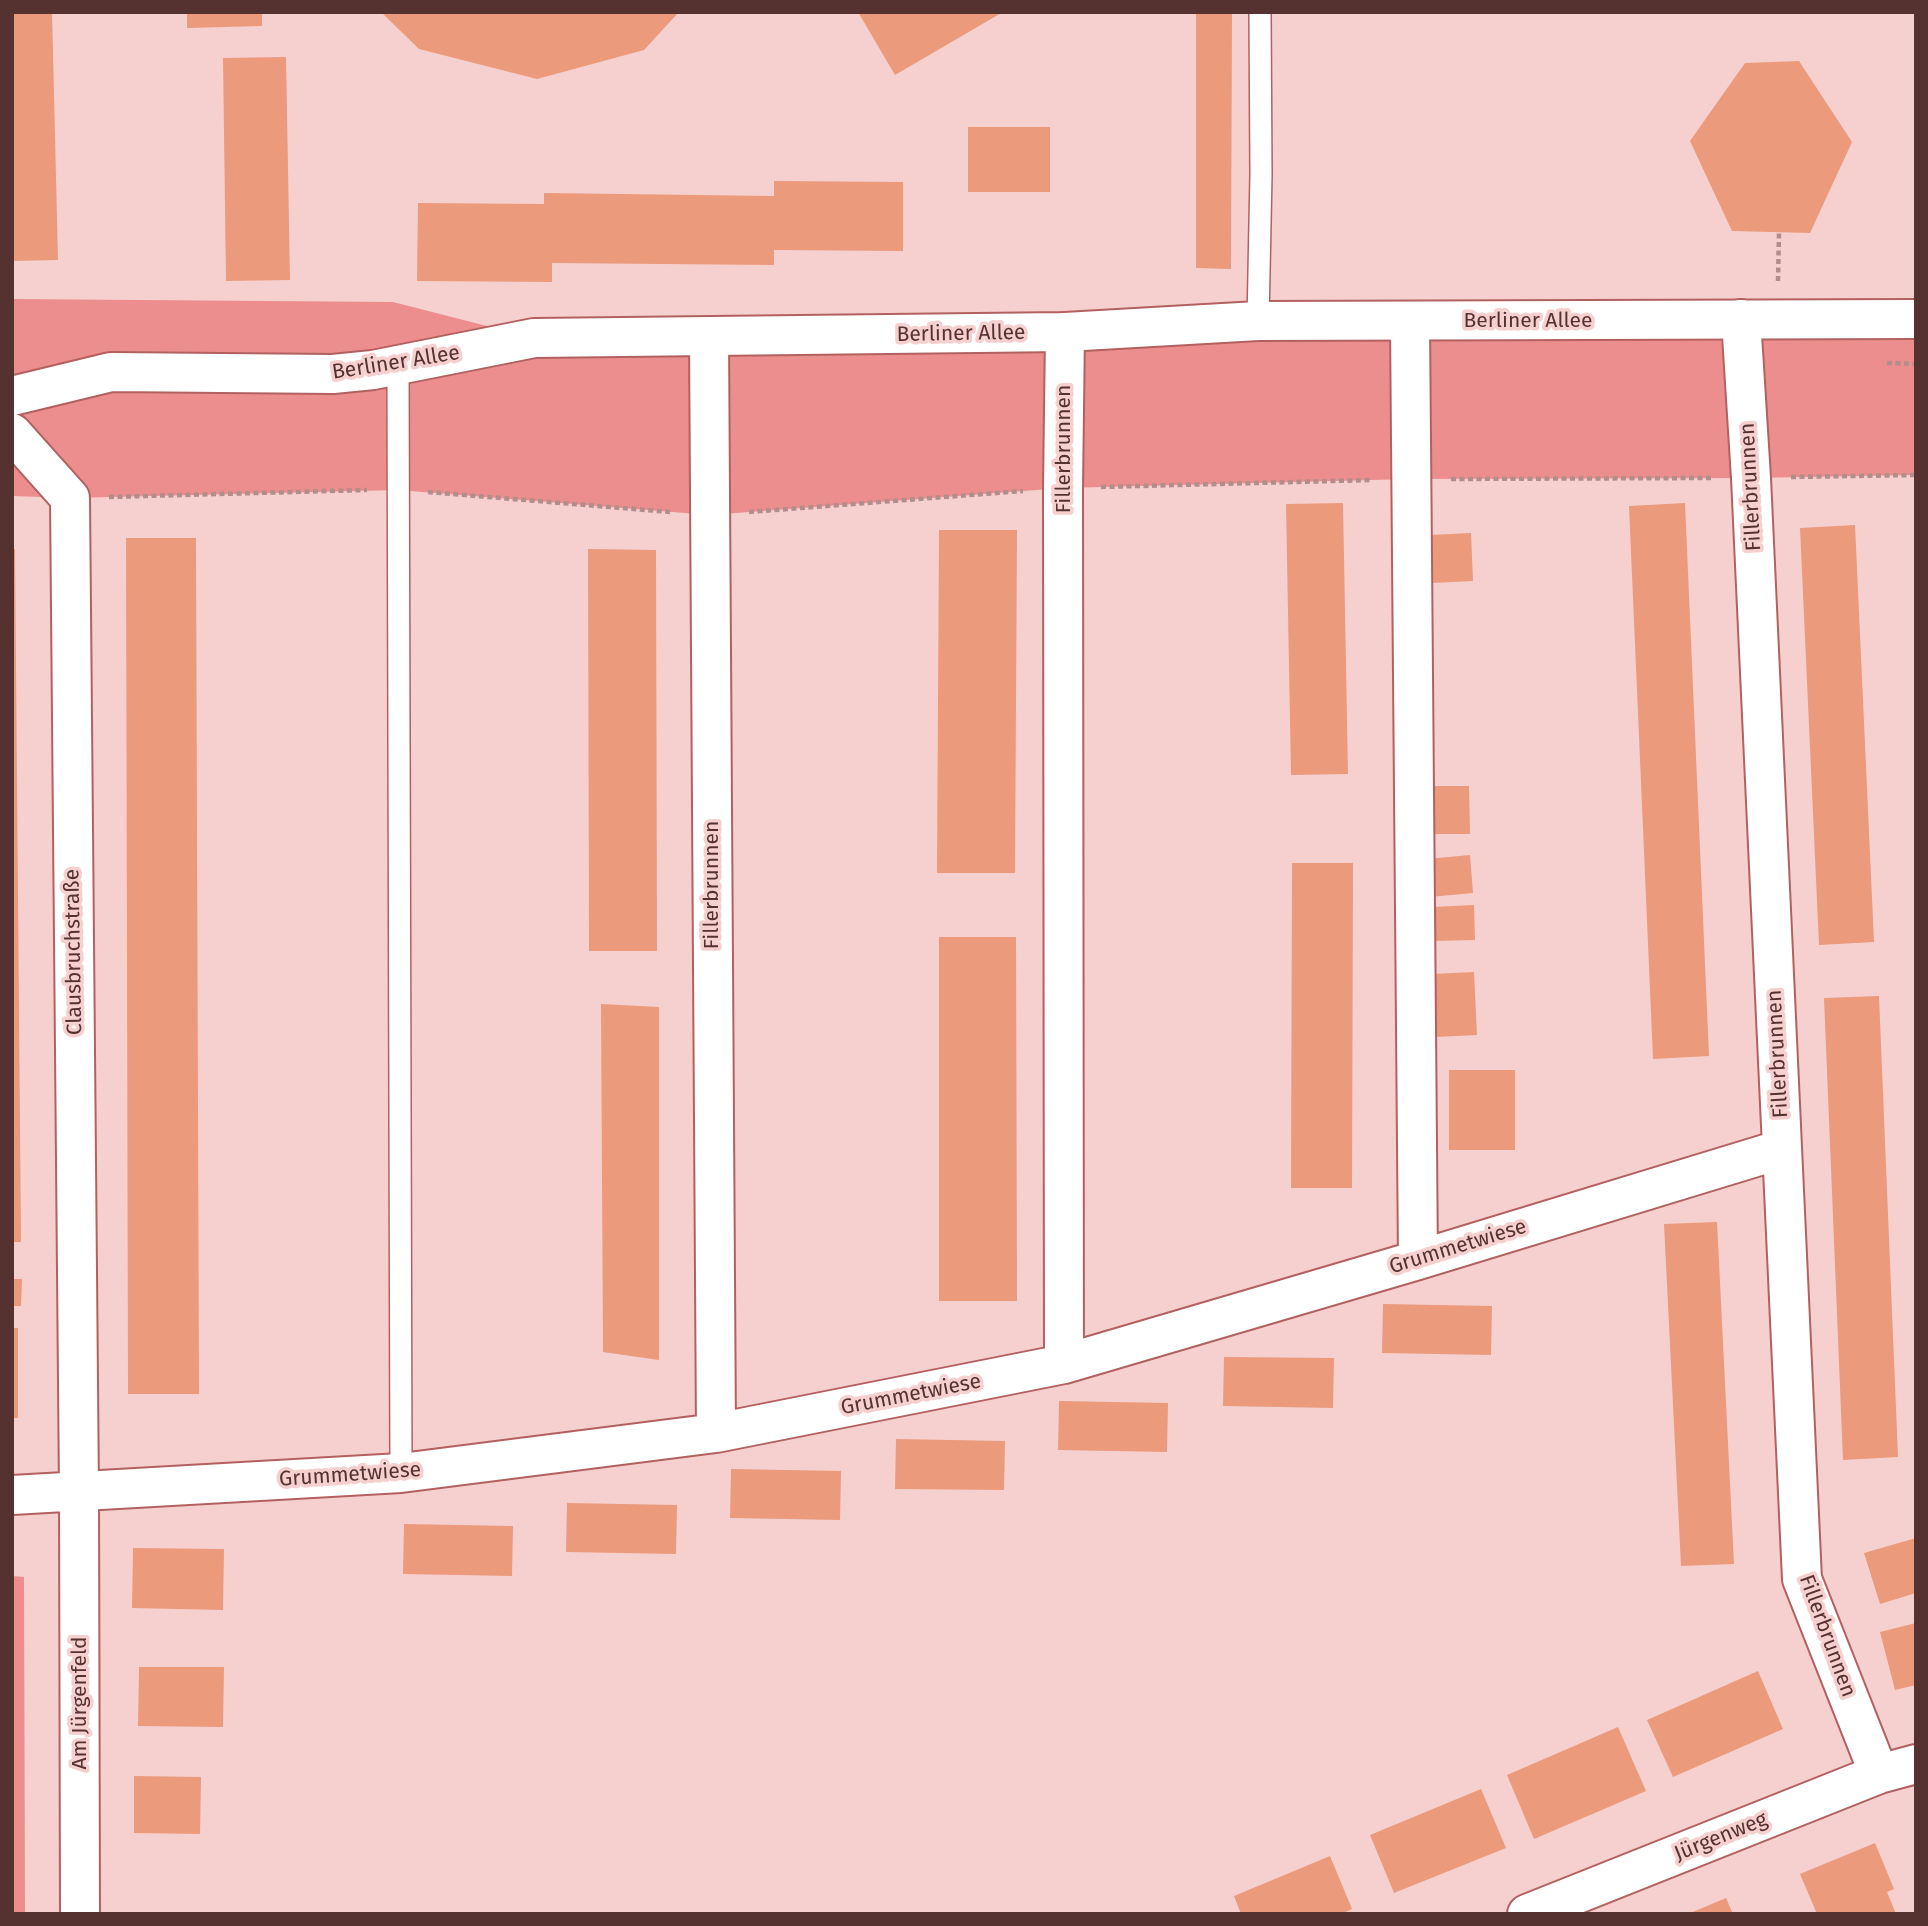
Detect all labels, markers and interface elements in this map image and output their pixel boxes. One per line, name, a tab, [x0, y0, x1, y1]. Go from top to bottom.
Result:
street label: Berliner Allee	[1464, 308, 1592, 334]
street label: Berliner Allee	[896, 320, 1026, 348]
street label: Berliner Allee	[330, 340, 462, 386]
street label: Fillerbrunnen	[1051, 385, 1077, 513]
street label: Fillerbrunnen	[1735, 422, 1767, 552]
street label: Fillerbrunnen	[699, 821, 725, 949]
street label: Clausbruchstraße	[60, 869, 88, 1035]
street label: Fillerbrunnen	[1762, 989, 1794, 1119]
street label: Grummetwiese	[1386, 1214, 1530, 1280]
street label: Grummetwiese	[839, 1369, 983, 1421]
street label: Grummetwiese	[278, 1457, 422, 1493]
street label: Fillerbrunnen	[1793, 1571, 1861, 1701]
street label: Am Jürgenfeld	[67, 1636, 93, 1770]
street label: Jürgenweg	[1671, 1807, 1771, 1867]

